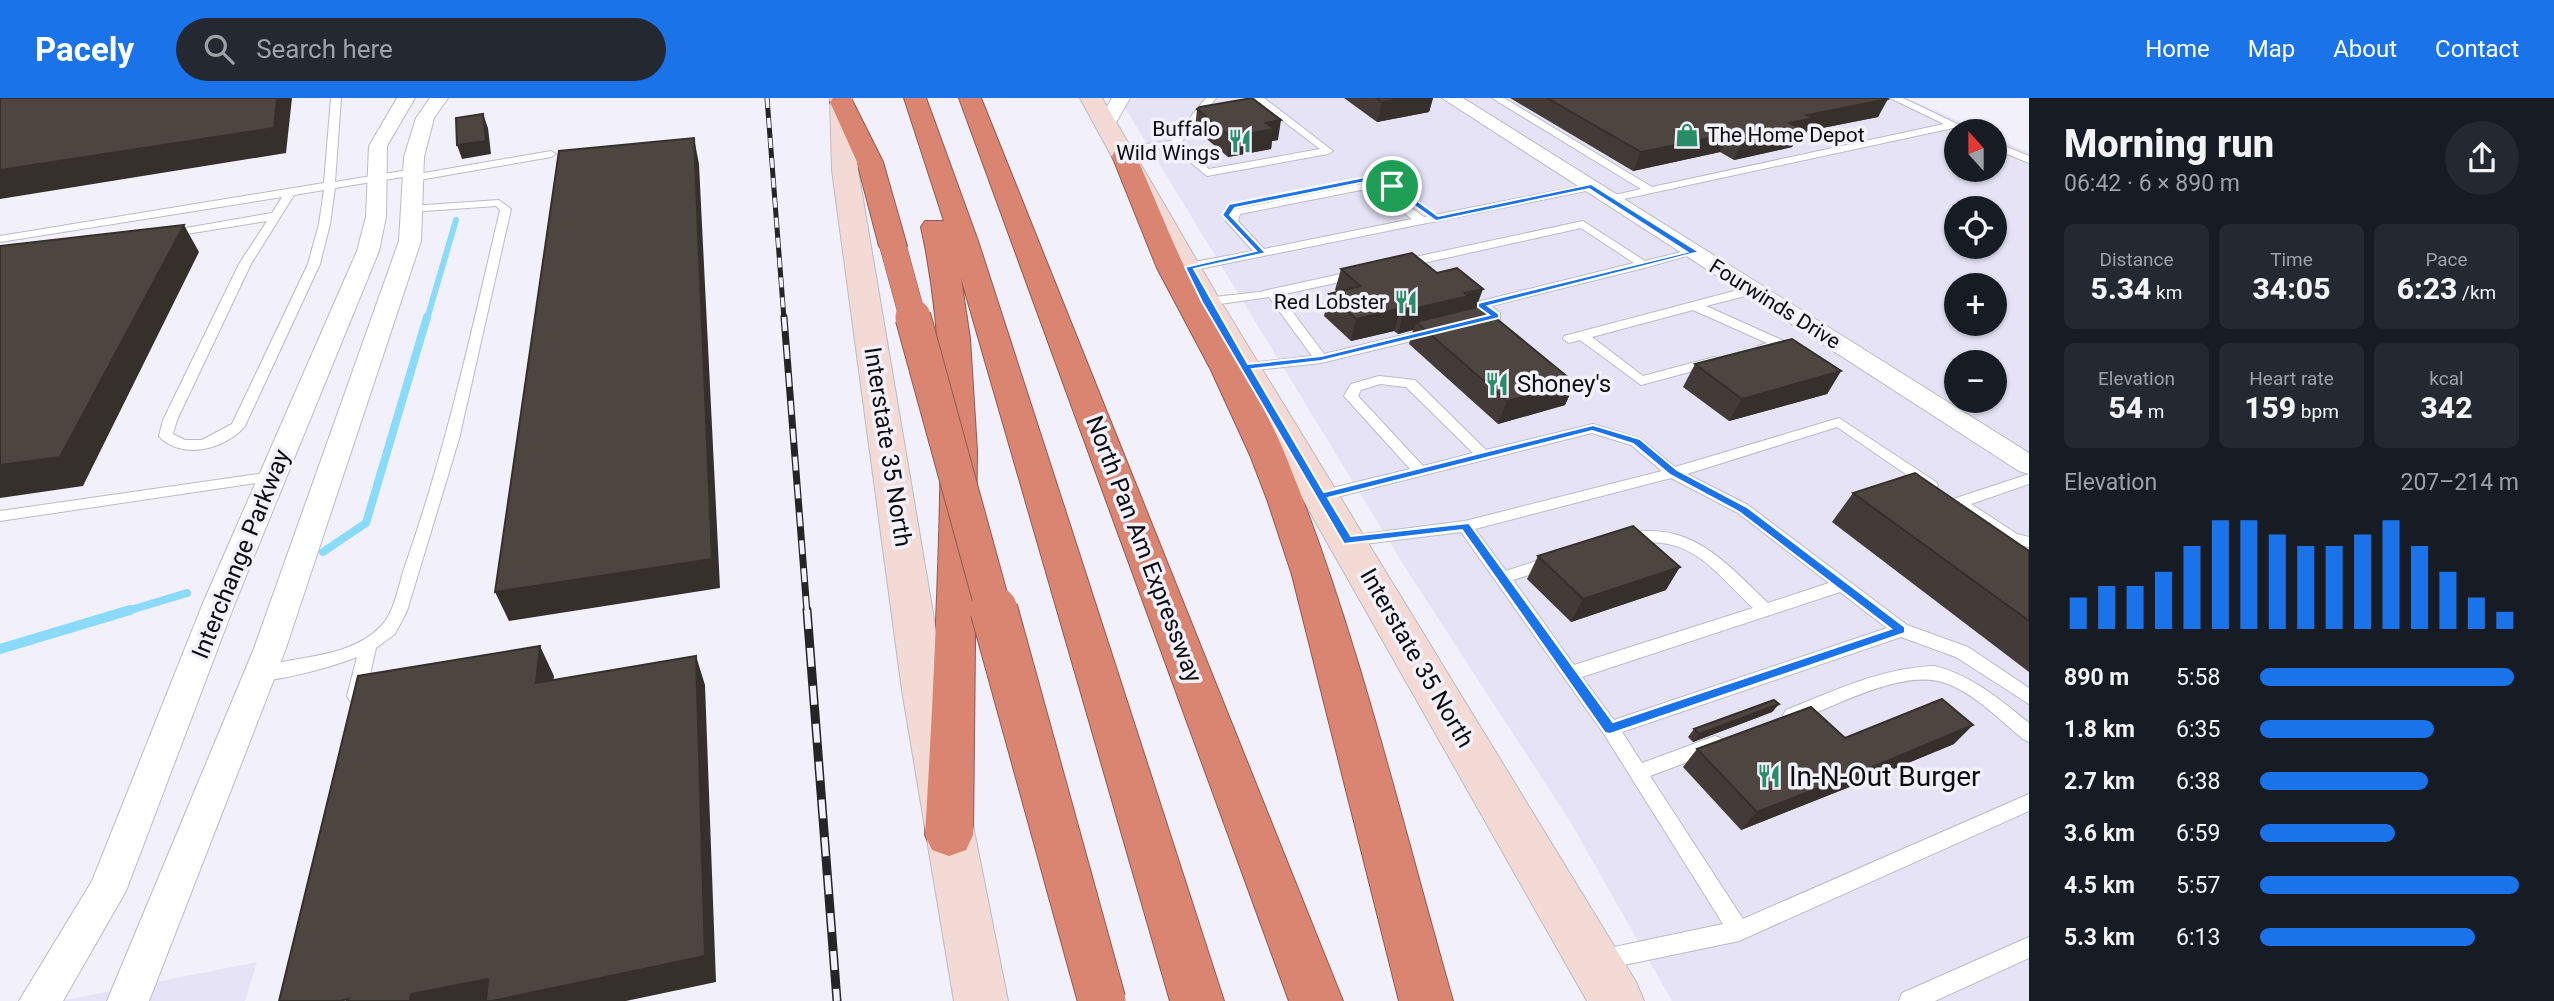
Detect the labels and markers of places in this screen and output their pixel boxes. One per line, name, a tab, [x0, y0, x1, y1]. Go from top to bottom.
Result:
place label: Buffalo Wild Wings	[1116, 117, 1220, 165]
shop icon: The Home Depot	[1673, 121, 1701, 149]
place label: The Home Depot	[1707, 123, 1865, 147]
restaurant icon: Buffalo Wild Wings	[1226, 127, 1254, 155]
pin	[1362, 156, 1422, 216]
restaurant icon: Red Lobster	[1392, 288, 1420, 316]
place label: Red Lobster	[1274, 290, 1386, 314]
restaurant icon: Shoney's	[1483, 370, 1511, 398]
place label: Shoney's	[1517, 370, 1611, 398]
place label: In-N-Out Burger	[1789, 760, 1981, 793]
restaurant icon: In-N-Out Burger	[1755, 762, 1783, 790]

